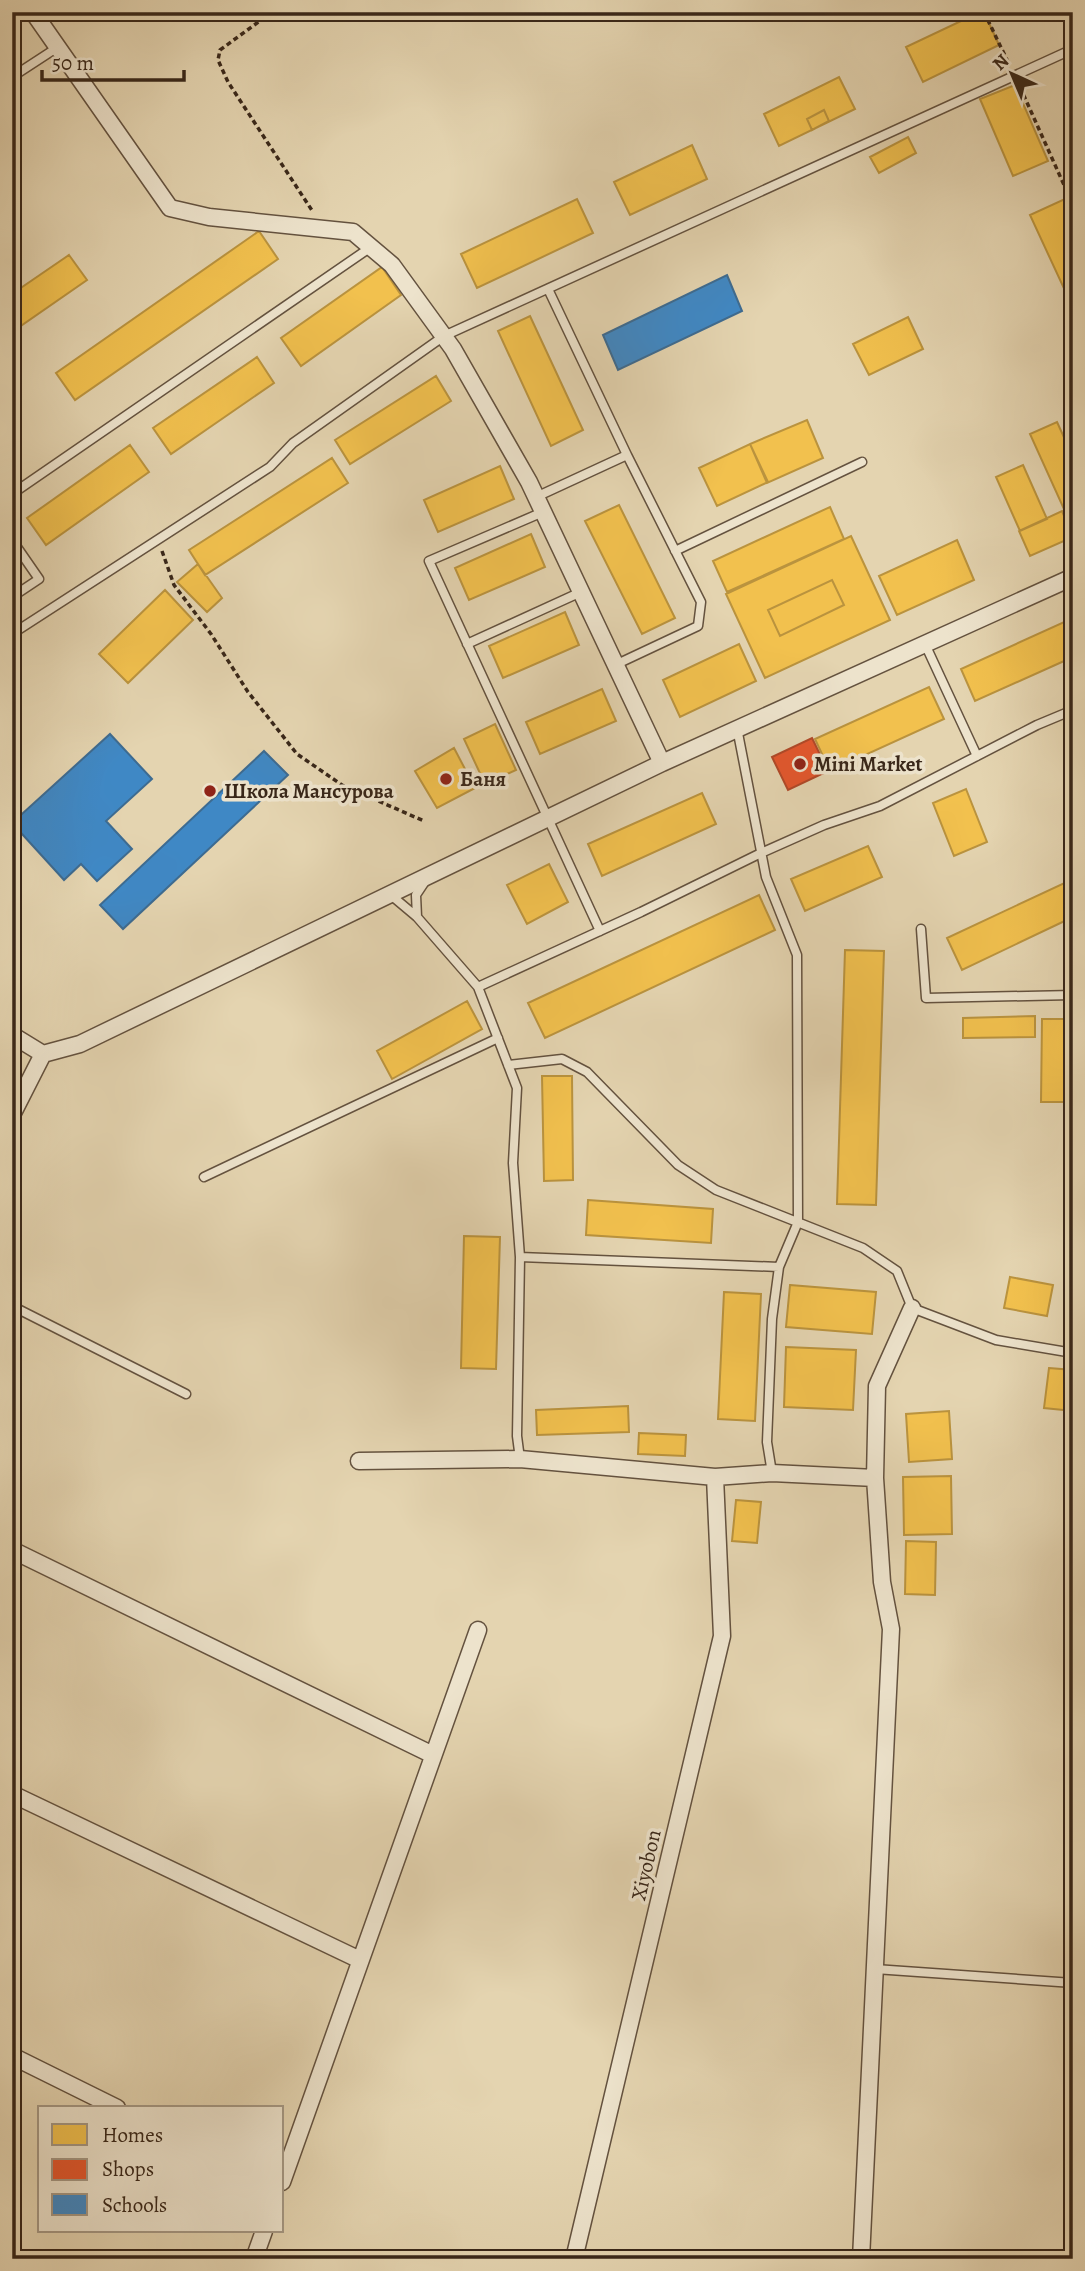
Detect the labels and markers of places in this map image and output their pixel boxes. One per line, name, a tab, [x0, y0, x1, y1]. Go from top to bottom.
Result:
place label: Mini Market	[814, 750, 923, 778]
marker: Mini Market	[792, 756, 808, 772]
place label: Баня	[460, 765, 506, 793]
marker: Баня	[438, 771, 454, 787]
place label: Школа Мансурова	[224, 777, 394, 805]
marker: Школа Мансурова	[202, 783, 218, 799]

